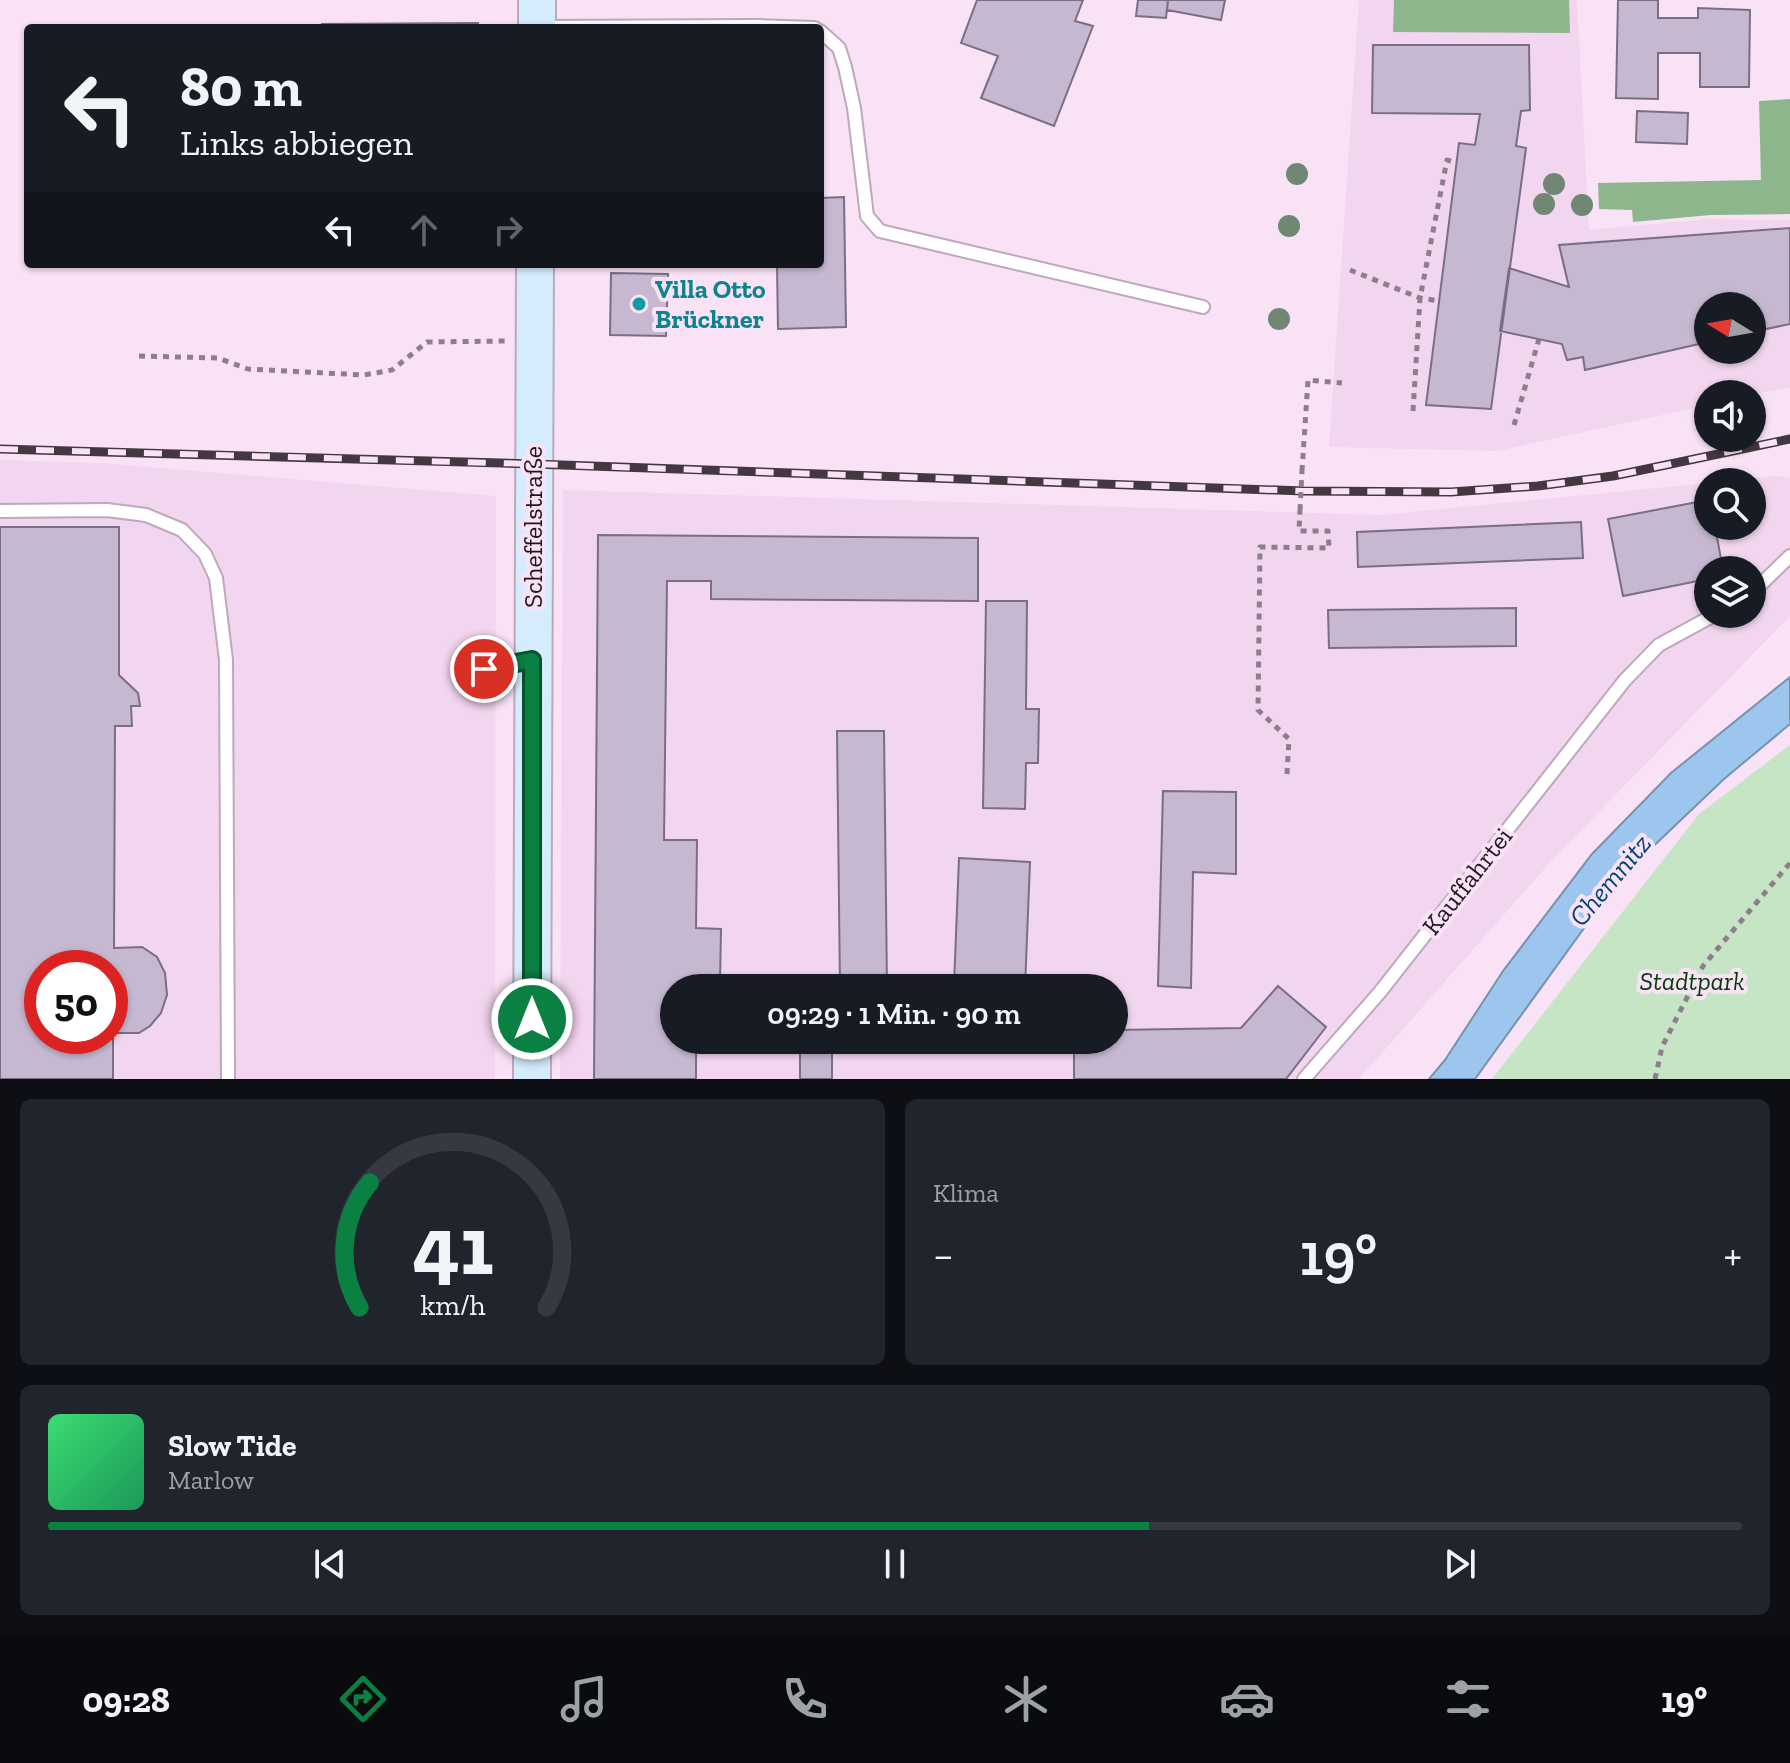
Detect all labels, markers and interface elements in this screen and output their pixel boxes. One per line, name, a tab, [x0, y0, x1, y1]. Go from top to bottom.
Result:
text: 80 m	[180, 53, 302, 120]
icon: left	[48, 56, 152, 160]
text: Links abbiegen	[180, 121, 413, 164]
icon: left	[318, 208, 362, 252]
icon: ahead	[402, 208, 446, 252]
icon: right	[486, 208, 530, 252]
place label: Villa Otto Brückner	[655, 273, 766, 335]
north arrow	[1694, 292, 1766, 364]
map controls	[1694, 292, 1766, 628]
marker: Villa Otto Brückner	[630, 295, 648, 313]
button: sound	[1694, 380, 1766, 452]
street label: Scheffelstraße	[517, 446, 549, 608]
button: search	[1694, 468, 1766, 540]
button: layers	[1694, 556, 1766, 628]
pin	[450, 635, 518, 703]
icon: arrive	[462, 647, 506, 691]
street label: Kauffahrtei	[1415, 821, 1519, 941]
water label: Chemnitz	[1562, 827, 1658, 933]
speed limit sign: 50	[24, 950, 128, 1054]
park label: Stadtpark	[1640, 965, 1745, 997]
position arrow	[490, 977, 574, 1061]
text: 09:29 · 1 Min. · 90 m	[767, 996, 1021, 1032]
text: Klima	[933, 1177, 999, 1209]
text: 41	[412, 1195, 493, 1295]
text: 19°	[1300, 1218, 1377, 1290]
text: −	[933, 1228, 954, 1281]
text: +	[1723, 1228, 1742, 1281]
text: km/h	[420, 1288, 485, 1322]
text: Slow Tide	[168, 1428, 296, 1464]
text: Marlow	[168, 1464, 254, 1496]
icon: previous	[308, 1542, 352, 1586]
icon: pause	[873, 1542, 917, 1586]
icon: next	[1438, 1542, 1482, 1586]
icon: directions	[335, 1671, 391, 1727]
icon: music	[556, 1671, 612, 1727]
icon: phone	[777, 1671, 833, 1727]
icon: climate	[998, 1671, 1054, 1727]
icon: car	[1219, 1671, 1275, 1727]
icon: filters	[1440, 1671, 1496, 1727]
text: 09:28	[82, 1678, 170, 1721]
text: 19°	[1661, 1678, 1707, 1721]

